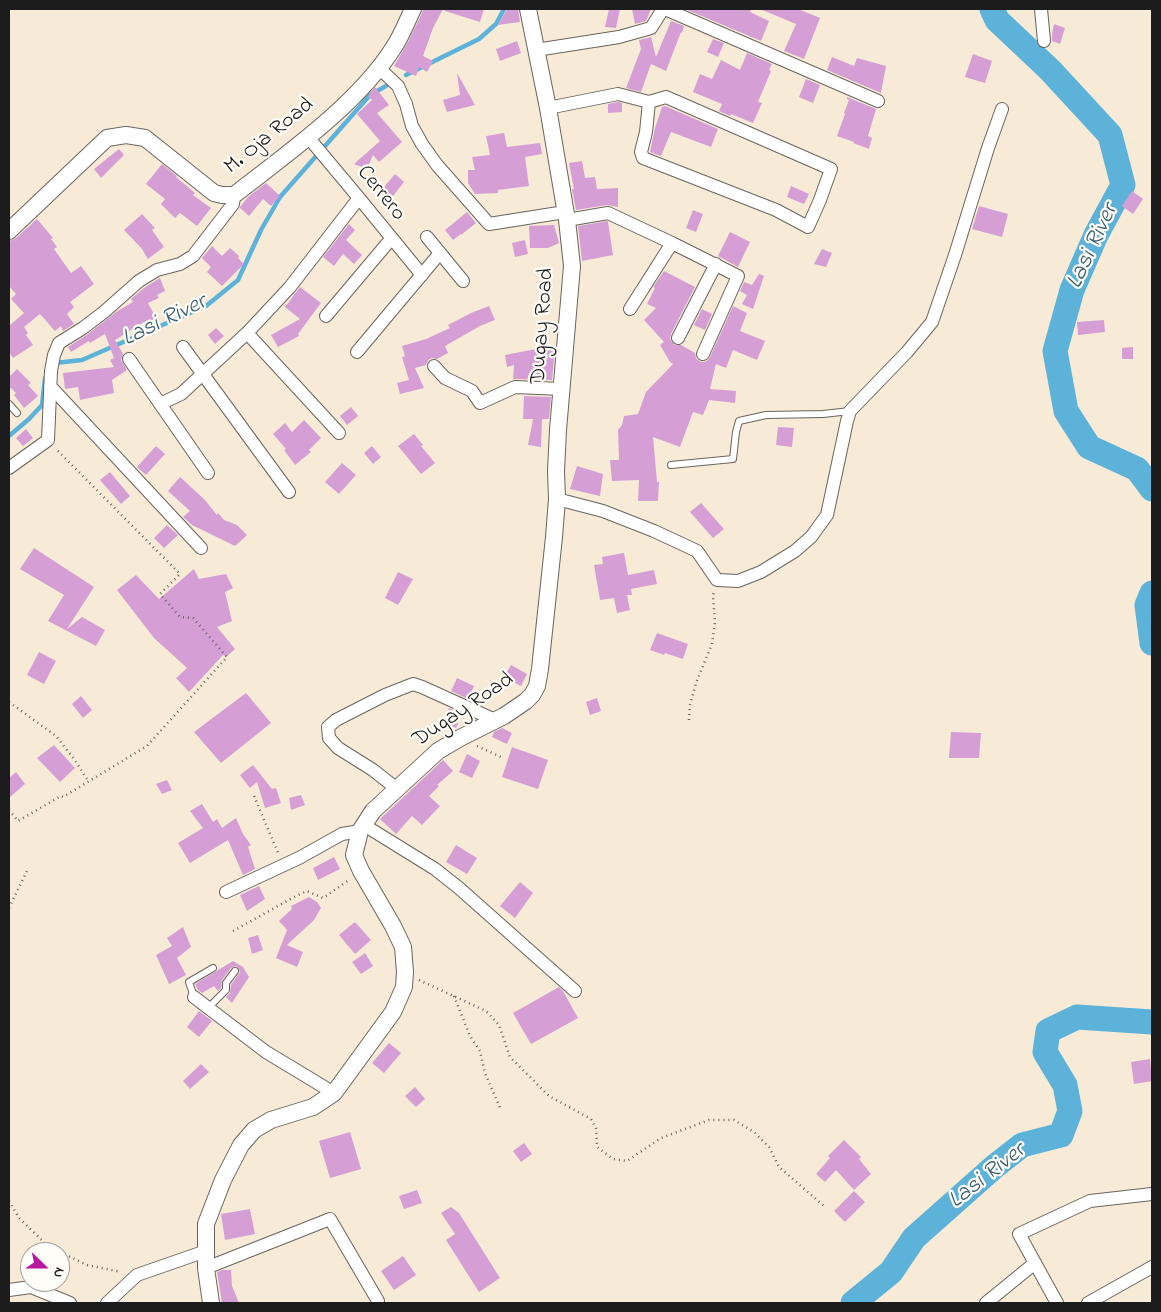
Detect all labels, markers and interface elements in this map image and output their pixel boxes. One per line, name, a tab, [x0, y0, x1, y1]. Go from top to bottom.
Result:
street label: M. Oja Road	[220, 93, 320, 181]
street label: Cerrero	[350, 161, 410, 227]
water label: Lasi River	[1062, 200, 1126, 294]
street label: Dugay Road	[527, 267, 561, 385]
water label: Lasi River	[118, 289, 212, 355]
street label: Dugay Road	[409, 668, 519, 754]
water label: Lasi River	[944, 1138, 1032, 1216]
north arrow	[20, 1242, 70, 1292]
text: N	[47, 1264, 70, 1281]

